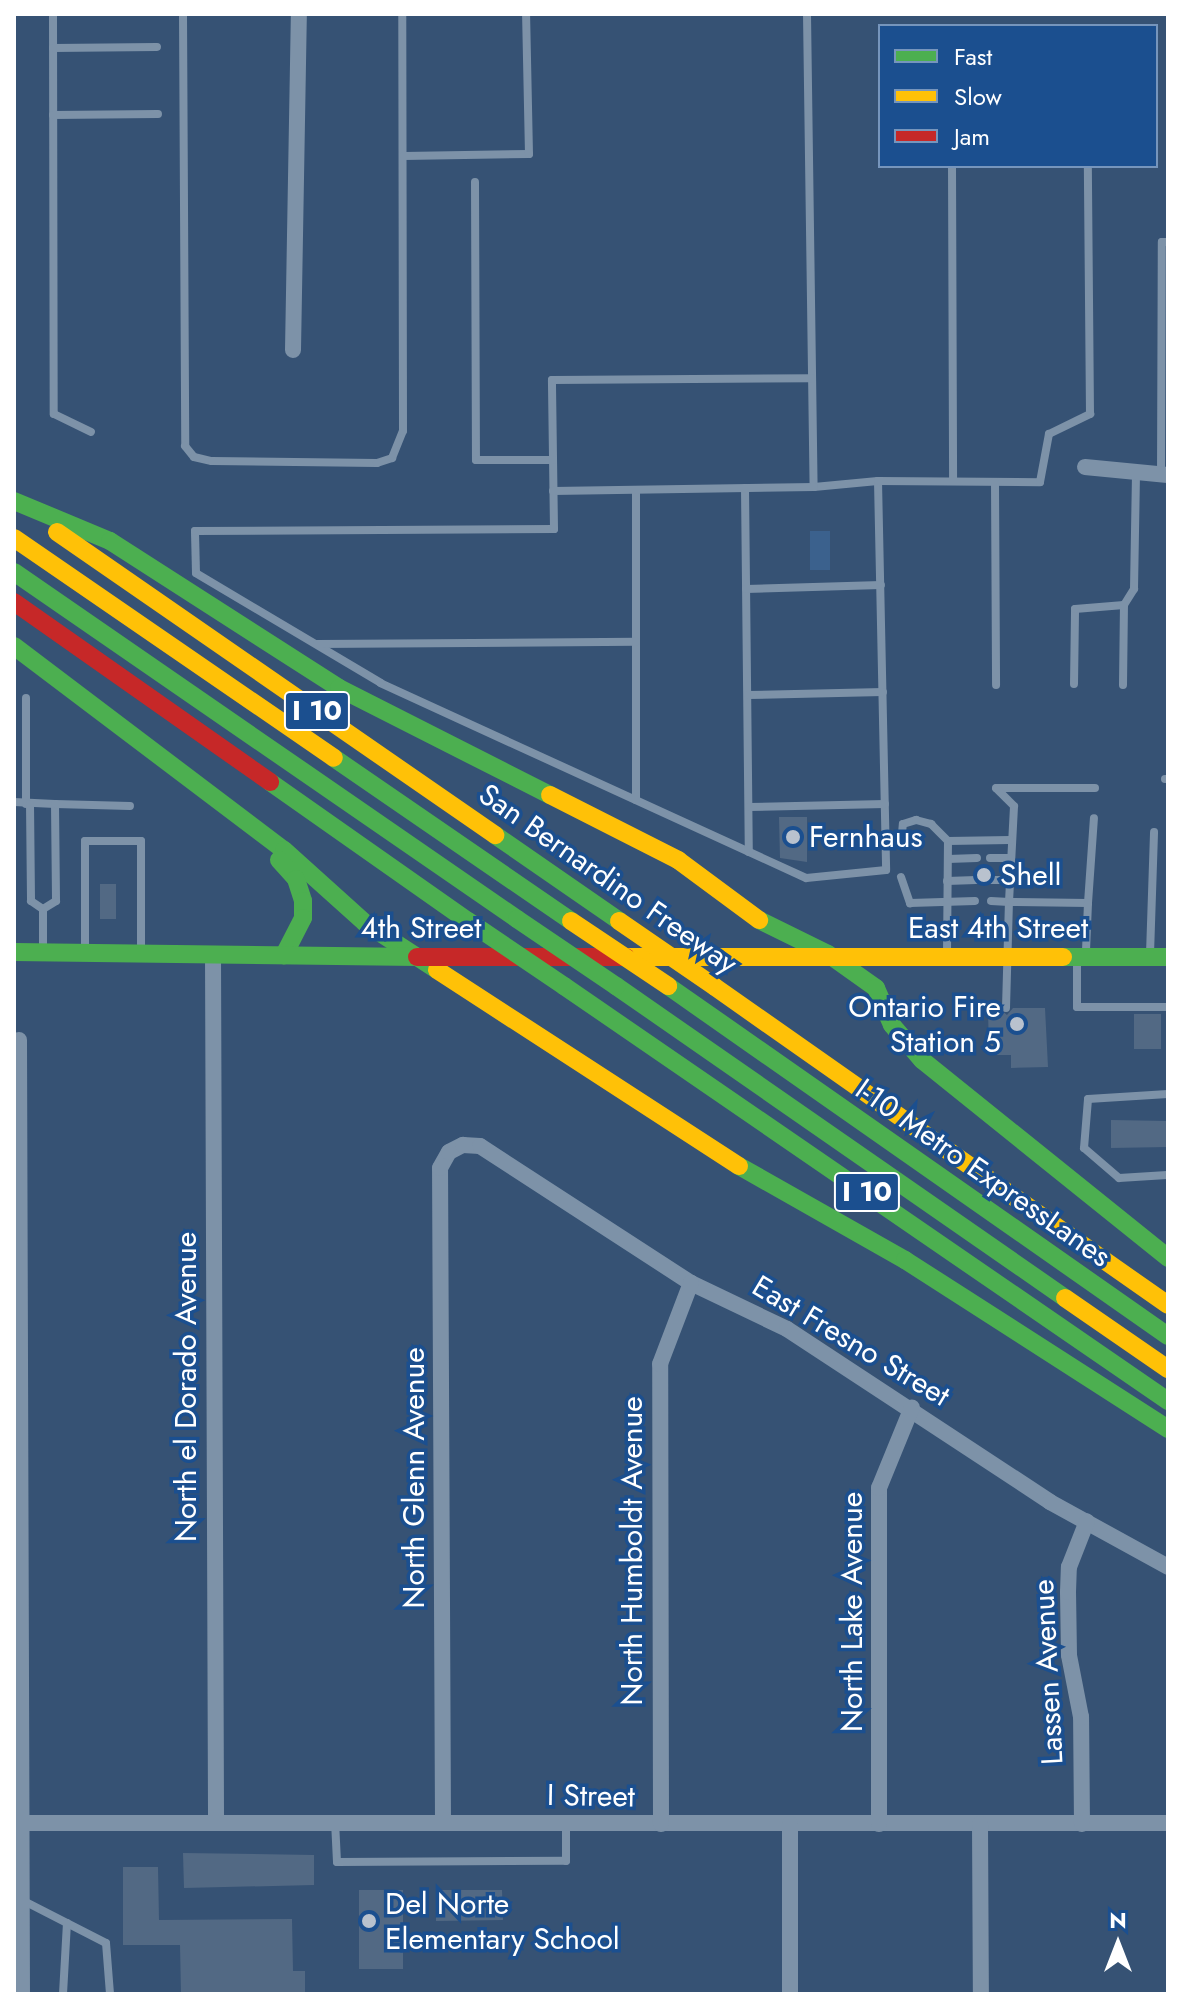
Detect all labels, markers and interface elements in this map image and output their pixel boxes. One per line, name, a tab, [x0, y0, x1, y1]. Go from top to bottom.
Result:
legend	[878, 24, 1158, 168]
text: Fast	[954, 39, 992, 74]
text: Slow	[954, 79, 1002, 114]
text: Jam	[954, 119, 990, 154]
road number: I 10	[283, 687, 351, 735]
street label: San Bernardino Freeway	[472, 776, 744, 982]
place label: Fernhaus	[809, 819, 923, 855]
marker: Fernhaus	[784, 828, 802, 846]
place label: Shell	[1000, 857, 1061, 893]
marker: Shell	[975, 866, 993, 884]
street label: 4th Street	[360, 910, 482, 946]
street label: East 4th Street	[908, 910, 1088, 946]
place label: Ontario Fire Station 5	[848, 989, 1001, 1060]
marker: Ontario Fire Station 5	[1008, 1015, 1026, 1033]
street label: I-10 Metro ExpressLanes	[848, 1071, 1118, 1275]
road number: I 10	[833, 1168, 901, 1216]
street label: North el Dorado Avenue	[168, 1232, 204, 1542]
street label: East Fresno Street	[746, 1268, 956, 1414]
street label: North Glenn Avenue	[396, 1347, 432, 1609]
street label: North Humboldt Avenue	[614, 1396, 650, 1706]
street label: North Lake Avenue	[834, 1492, 870, 1732]
street label: Lassen Avenue	[1025, 1578, 1071, 1766]
street label: I Street	[547, 1777, 635, 1815]
place label: Del Norte Elementary School	[385, 1886, 620, 1956]
north arrow	[1078, 1904, 1158, 1984]
text: N	[1109, 1904, 1127, 1936]
marker: Del Norte Elementary School	[360, 1912, 378, 1930]

